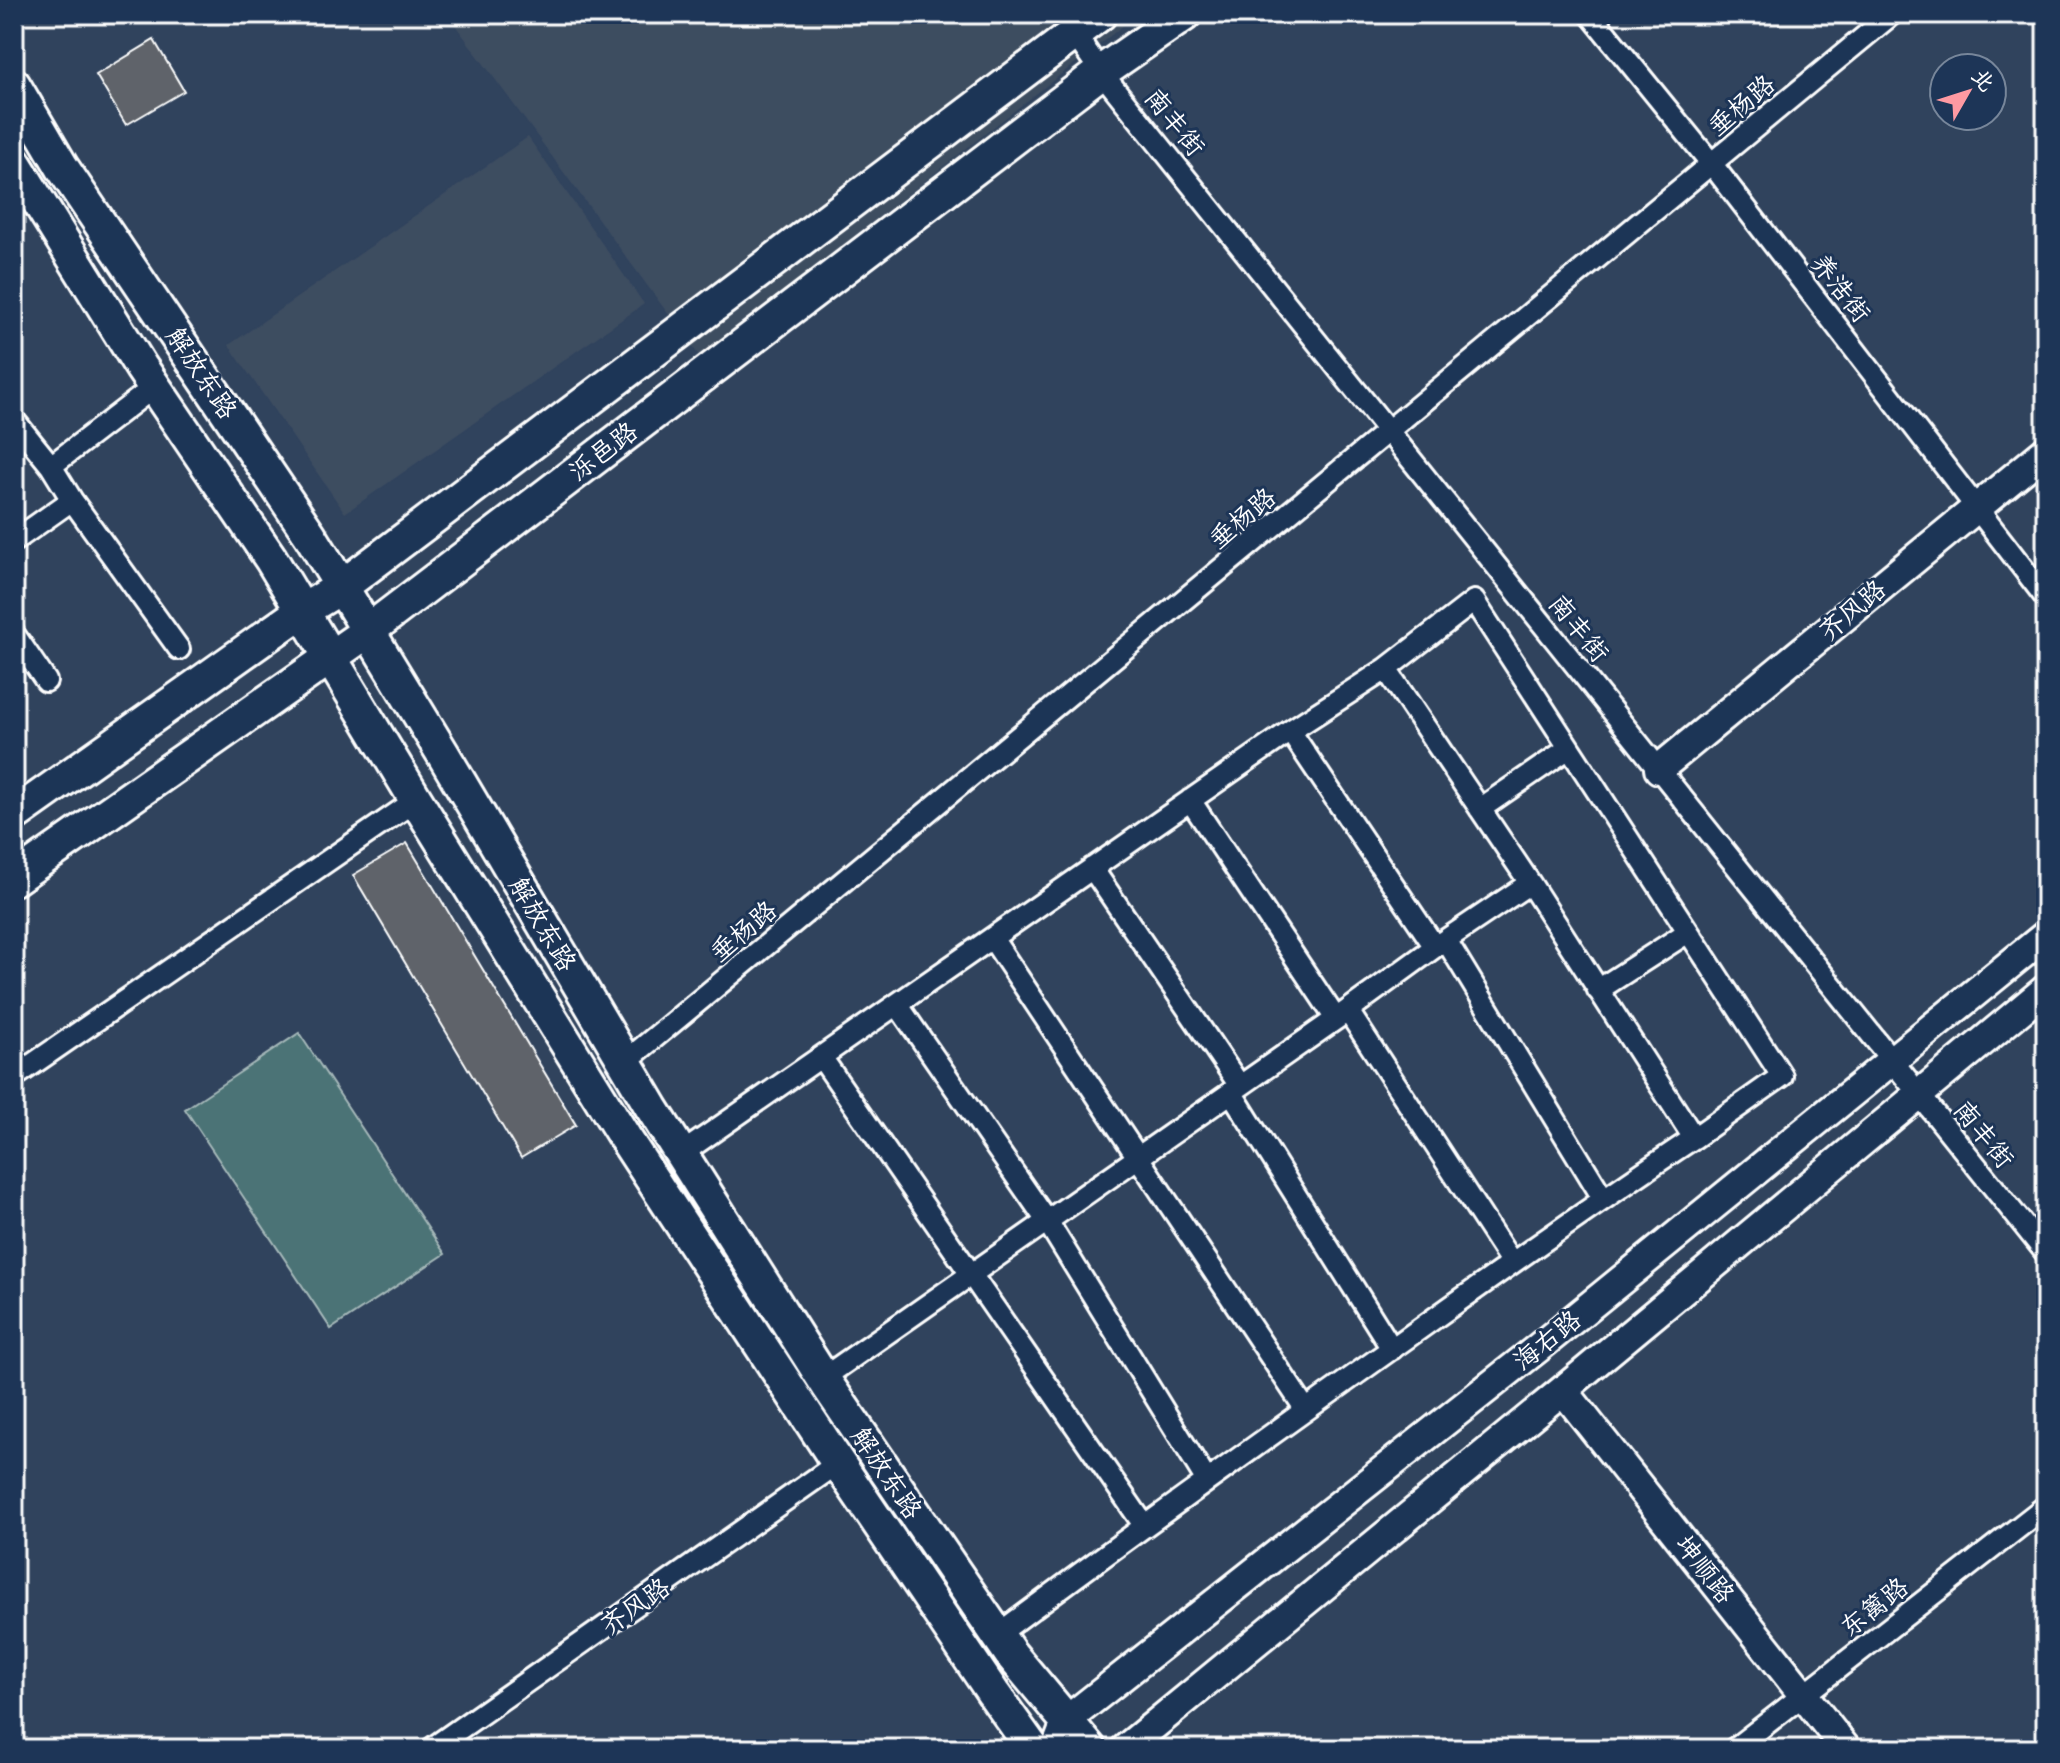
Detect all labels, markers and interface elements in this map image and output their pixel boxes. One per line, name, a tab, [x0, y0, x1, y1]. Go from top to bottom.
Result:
north arrow	[1928, 52, 2008, 132]
text: 北	[1966, 63, 2001, 97]
street label: 垂杨路	[1701, 68, 1781, 142]
street label: 南丰街	[1138, 82, 1212, 162]
street label: 养浩街	[1804, 247, 1878, 329]
street label: 解放东路	[160, 321, 244, 425]
street label: 泺邑路	[562, 415, 644, 487]
street label: 垂杨路	[1202, 481, 1282, 555]
street label: 齐风路	[1812, 573, 1892, 647]
street label: 南丰街	[1542, 588, 1616, 668]
street label: 解放东路	[502, 871, 584, 977]
street label: 垂杨路	[703, 894, 783, 968]
street label: 南丰街	[1947, 1094, 2021, 1174]
street label: 海右路	[1507, 1303, 1587, 1377]
street label: 解放东路	[845, 1421, 929, 1525]
street label: 坤顺路	[1668, 1528, 1742, 1610]
street label: 东篱路	[1833, 1570, 1915, 1644]
street label: 齐风路	[594, 1571, 676, 1641]

